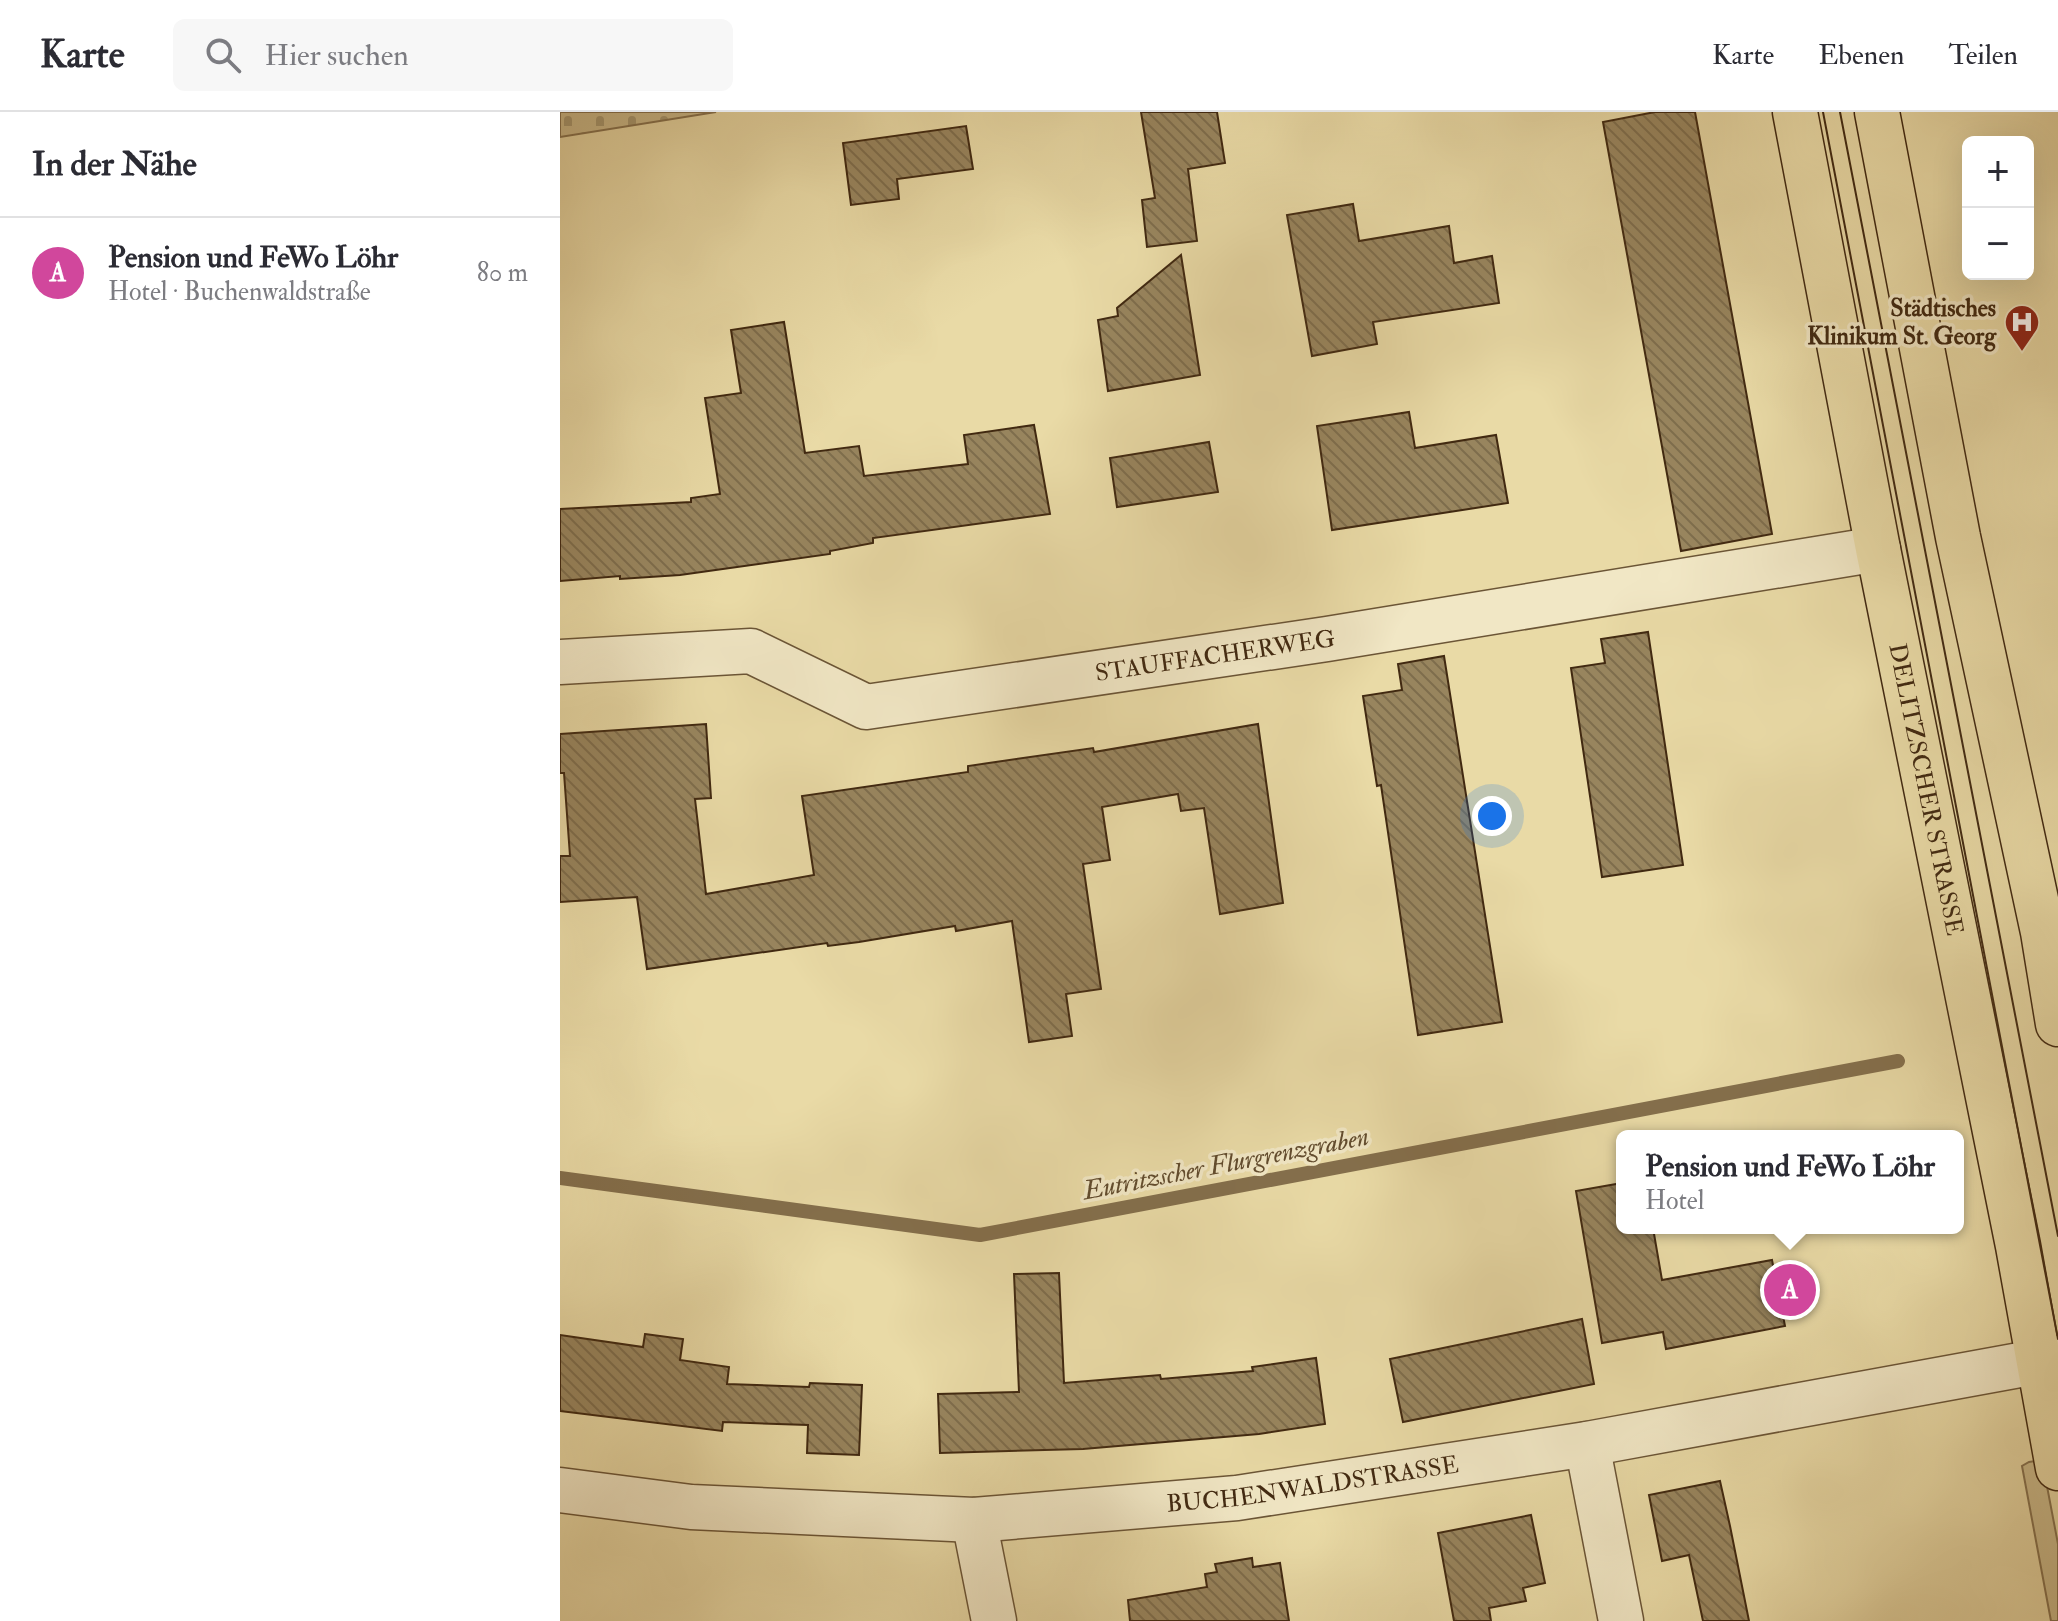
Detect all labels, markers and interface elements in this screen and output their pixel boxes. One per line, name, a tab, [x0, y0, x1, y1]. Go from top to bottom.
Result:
search box	[173, 19, 733, 91]
text: Karte	[40, 31, 125, 79]
icon: search	[201, 33, 245, 77]
text: Hier suchen	[265, 37, 409, 74]
text: Karte	[1712, 38, 1774, 73]
text: Ebenen	[1818, 38, 1904, 73]
text: Teilen	[1948, 38, 2018, 73]
map controls	[1962, 136, 2034, 280]
button: +	[1962, 136, 2034, 208]
text: In der Nähe	[32, 143, 197, 186]
button: −	[1962, 208, 2034, 280]
text: Pension und FeWo Löhr	[108, 239, 398, 276]
text: A	[50, 257, 66, 289]
text: 80 m	[477, 257, 528, 289]
text: Hotel · Buchenwaldstraße	[108, 276, 371, 308]
place label: Städtisches Klinikum St. Georg	[1807, 293, 1997, 352]
hospital icon: Städtisches Klinikum St. Georg	[2003, 303, 2041, 353]
street label: STAUFFACHERWEG	[1093, 623, 1337, 689]
street label: DELITZSCHER STRASSE	[1882, 641, 1971, 938]
your location	[1472, 796, 1512, 836]
water label: Eutritzscher Flurgrenzgraben	[1078, 1121, 1372, 1208]
popup	[1616, 1130, 1964, 1234]
text: Pension und FeWo Löhr	[1645, 1148, 1935, 1185]
text: Hotel	[1645, 1185, 1704, 1217]
pin: A	[1764, 1260, 1816, 1320]
street label: BUCHENWALDSTRASSE	[1165, 1449, 1461, 1519]

